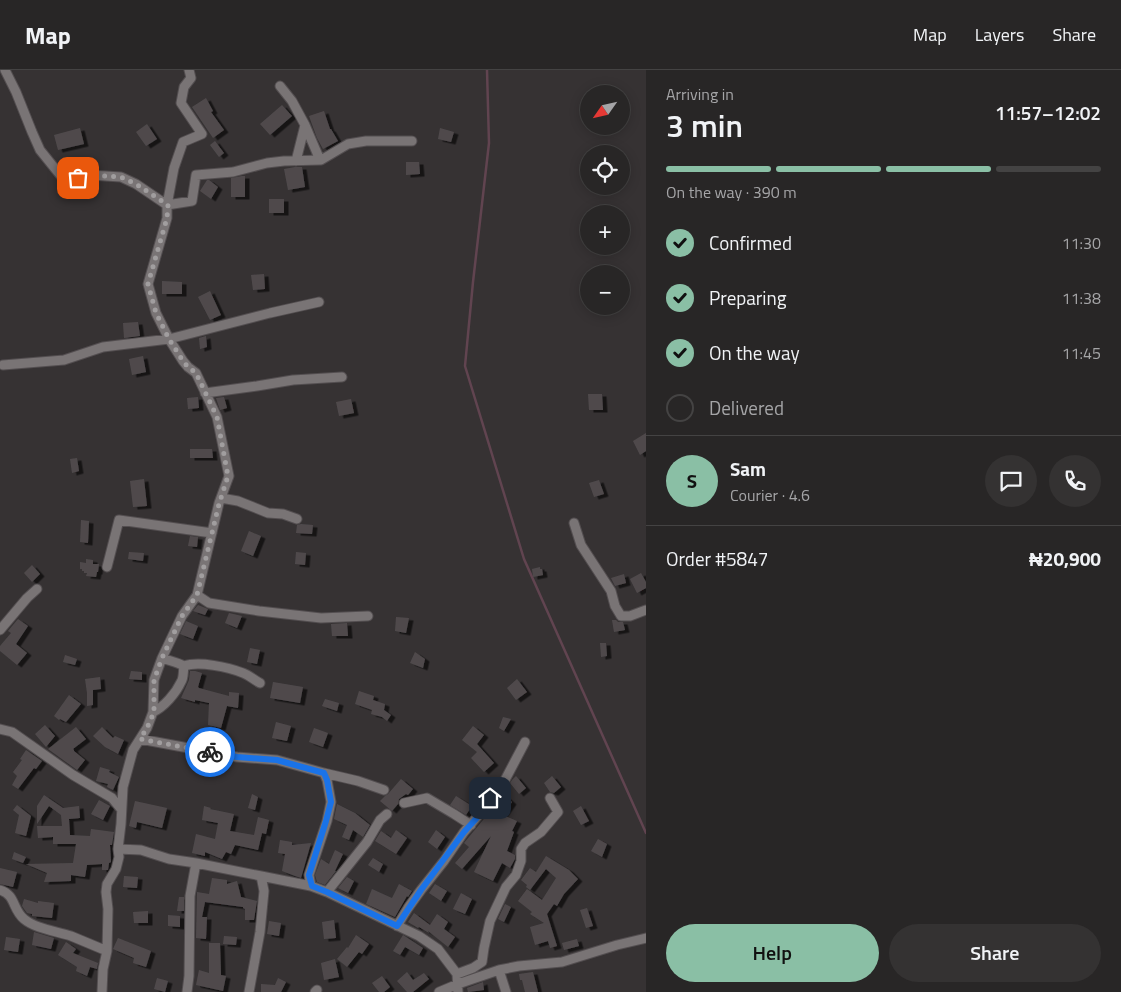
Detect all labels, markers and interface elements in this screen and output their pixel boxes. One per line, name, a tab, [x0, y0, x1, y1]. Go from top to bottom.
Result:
text: Map	[25, 17, 71, 53]
text: Map	[913, 21, 947, 48]
text: Layers	[975, 21, 1024, 48]
text: Share	[1052, 21, 1096, 48]
text: Arriving in	[666, 82, 734, 106]
north arrow	[580, 85, 630, 135]
map controls	[580, 85, 630, 315]
text: 11:57–12:02	[995, 98, 1101, 127]
text: 3 min	[666, 101, 743, 149]
button: locate	[580, 145, 630, 195]
pin	[57, 157, 99, 199]
icon: bag	[64, 164, 92, 192]
text: On the way · 390 m	[666, 180, 797, 204]
button: +	[580, 205, 630, 255]
text: Confirmed	[709, 228, 792, 257]
icon: check	[666, 229, 694, 257]
text: 11:30	[1062, 231, 1101, 255]
button: −	[580, 265, 630, 315]
text: Preparing	[709, 283, 786, 312]
icon: check	[666, 284, 694, 312]
text: 11:38	[1062, 286, 1101, 310]
text: On the way	[709, 338, 800, 367]
icon: check	[666, 339, 694, 367]
text: 11:45	[1062, 341, 1101, 365]
text: Delivered	[709, 393, 784, 422]
text: Sam	[730, 454, 766, 483]
button: chat	[985, 455, 1037, 507]
button: phone	[1049, 455, 1101, 507]
text: S	[687, 466, 697, 495]
text: Courier · 4.6	[730, 483, 810, 507]
text: Order #5847	[666, 544, 768, 573]
text: ₦20,900	[1029, 544, 1101, 573]
courier	[185, 727, 235, 777]
icon: bike	[196, 738, 224, 766]
pin	[469, 777, 511, 819]
icon: home	[476, 784, 504, 812]
button: Help	[666, 924, 879, 982]
button: Share	[889, 924, 1101, 982]

